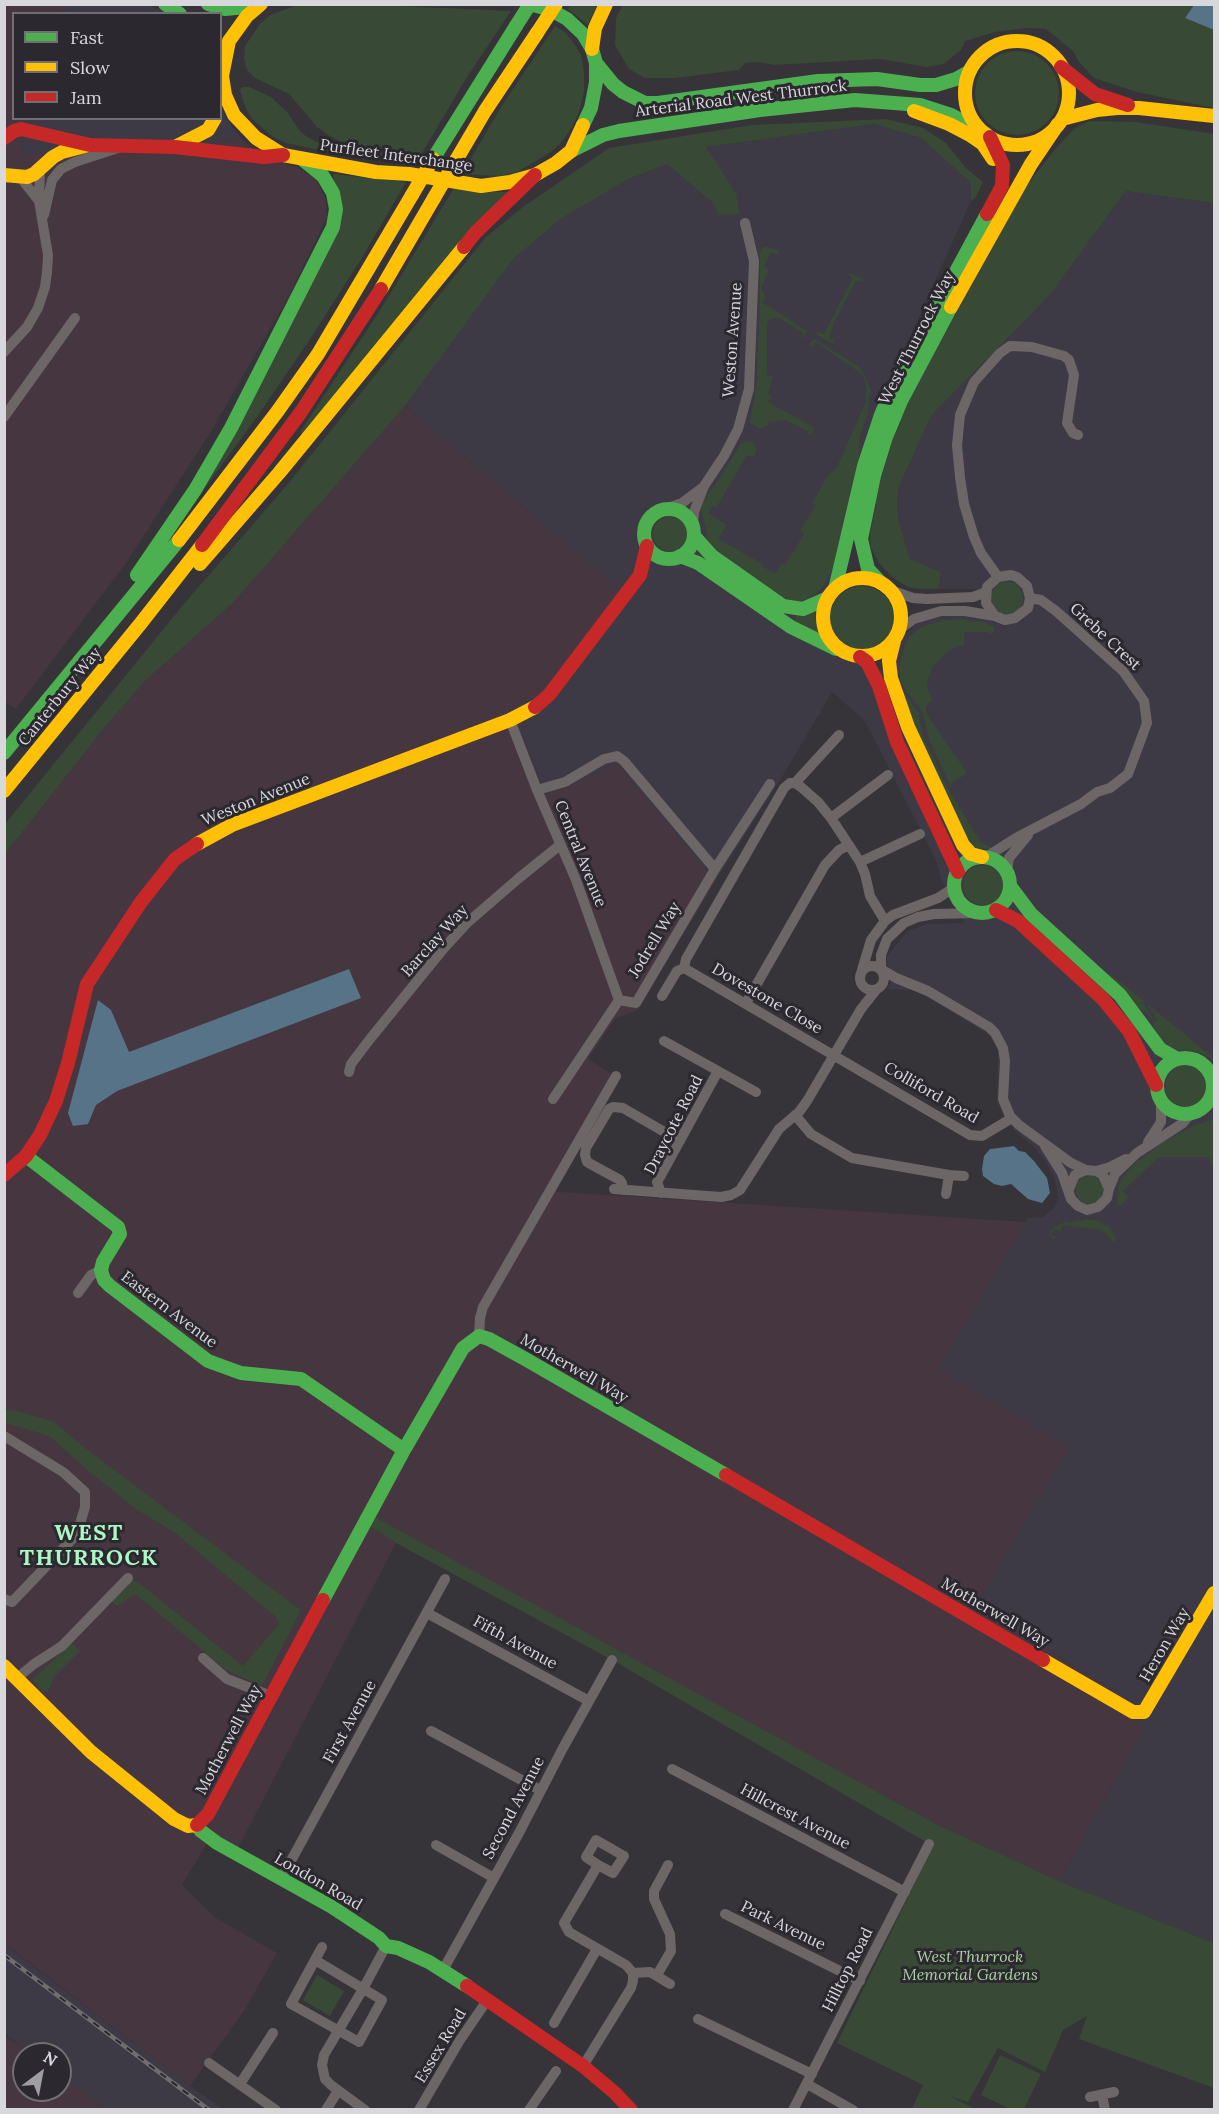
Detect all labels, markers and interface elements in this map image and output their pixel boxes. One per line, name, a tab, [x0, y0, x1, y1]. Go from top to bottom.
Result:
legend	[12, 12, 222, 120]
text: Fast	[70, 26, 104, 49]
text: Slow	[70, 56, 110, 79]
street label: Arterial Road West Thurrock	[634, 77, 848, 121]
text: Jam	[70, 86, 102, 109]
street label: Purfleet Interchange	[318, 136, 474, 176]
street label: West Thurrock Way	[875, 268, 959, 408]
street label: Weston Avenue	[719, 282, 747, 398]
street label: Grebe Crest	[1065, 599, 1145, 675]
street label: Canterbury Way	[14, 644, 106, 750]
street label: Weston Avenue	[199, 770, 313, 830]
street label: Central Avenue	[550, 798, 610, 910]
street label: Jodrell Way	[625, 899, 685, 981]
street label: Barclay Way	[398, 901, 472, 981]
street label: Dovestone Close	[708, 960, 826, 1038]
street label: Colliford Road	[880, 1058, 982, 1128]
street label: Draycote Road	[641, 1072, 707, 1178]
street label: Eastern Avenue	[117, 1268, 221, 1352]
street label: Motherwell Way	[517, 1330, 631, 1408]
district label: WEST THURROCK	[20, 1521, 158, 1572]
street label: Motherwell Way	[938, 1574, 1052, 1652]
street label: Heron Way	[1136, 1604, 1194, 1686]
street label: Fifth Avenue	[470, 1612, 560, 1674]
street label: First Avenue	[319, 1677, 381, 1767]
street label: Motherwell Way	[192, 1682, 266, 1798]
street label: Second Avenue	[479, 1753, 549, 1863]
street label: Hillcrest Avenue	[737, 1780, 853, 1854]
street label: London Road	[271, 1849, 365, 1915]
street label: Park Avenue	[738, 1897, 828, 1955]
street label: Hilltop Road	[819, 1925, 877, 2015]
park label: West Thurrock Memorial Gardens	[902, 1947, 1038, 1985]
street label: Essex Road	[411, 2005, 471, 2087]
north arrow	[12, 2042, 72, 2102]
text: N	[40, 2047, 61, 2070]

